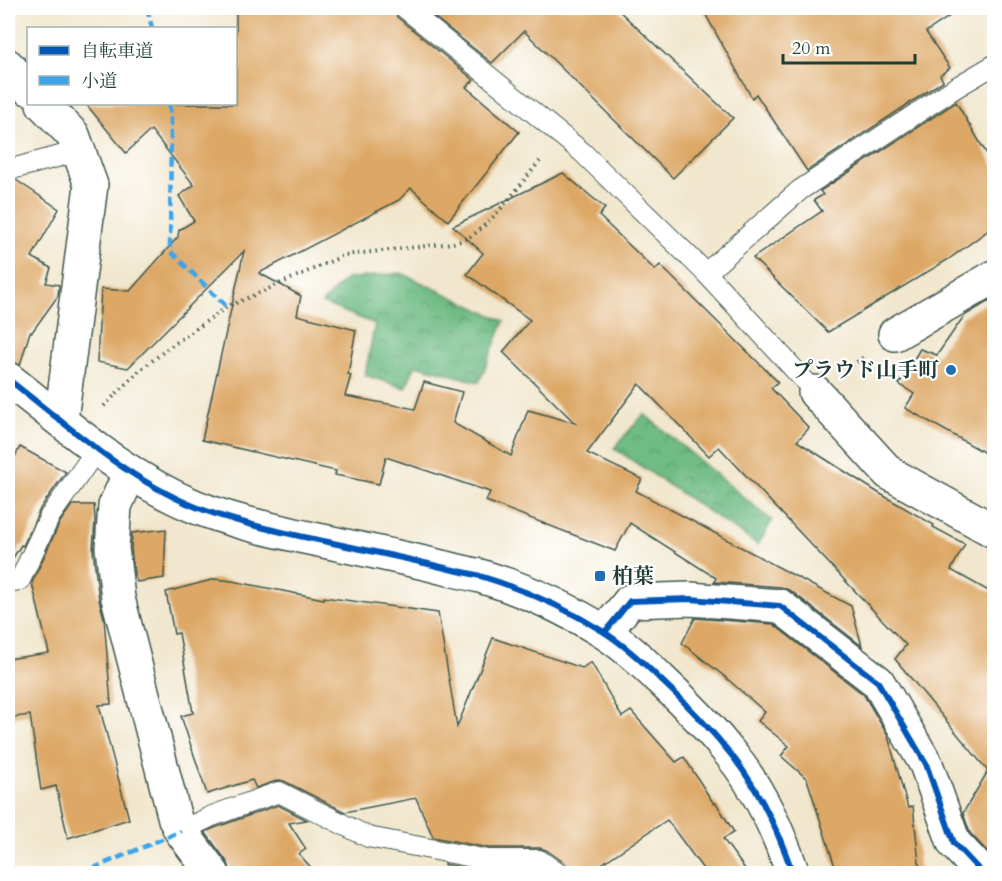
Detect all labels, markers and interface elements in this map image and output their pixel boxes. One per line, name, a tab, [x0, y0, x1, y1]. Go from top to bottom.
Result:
legend	[27, 27, 237, 105]
scale bar	[783, 27, 915, 65]
text: 20 m	[792, 36, 831, 61]
text: 自転車道	[81, 39, 153, 64]
text: 小道	[81, 69, 117, 94]
place label: プラウド山手町	[792, 356, 939, 385]
marker: プラウド山手町	[944, 363, 958, 377]
place label: 柏葉	[612, 562, 654, 591]
marker: 柏葉	[593, 569, 607, 583]

